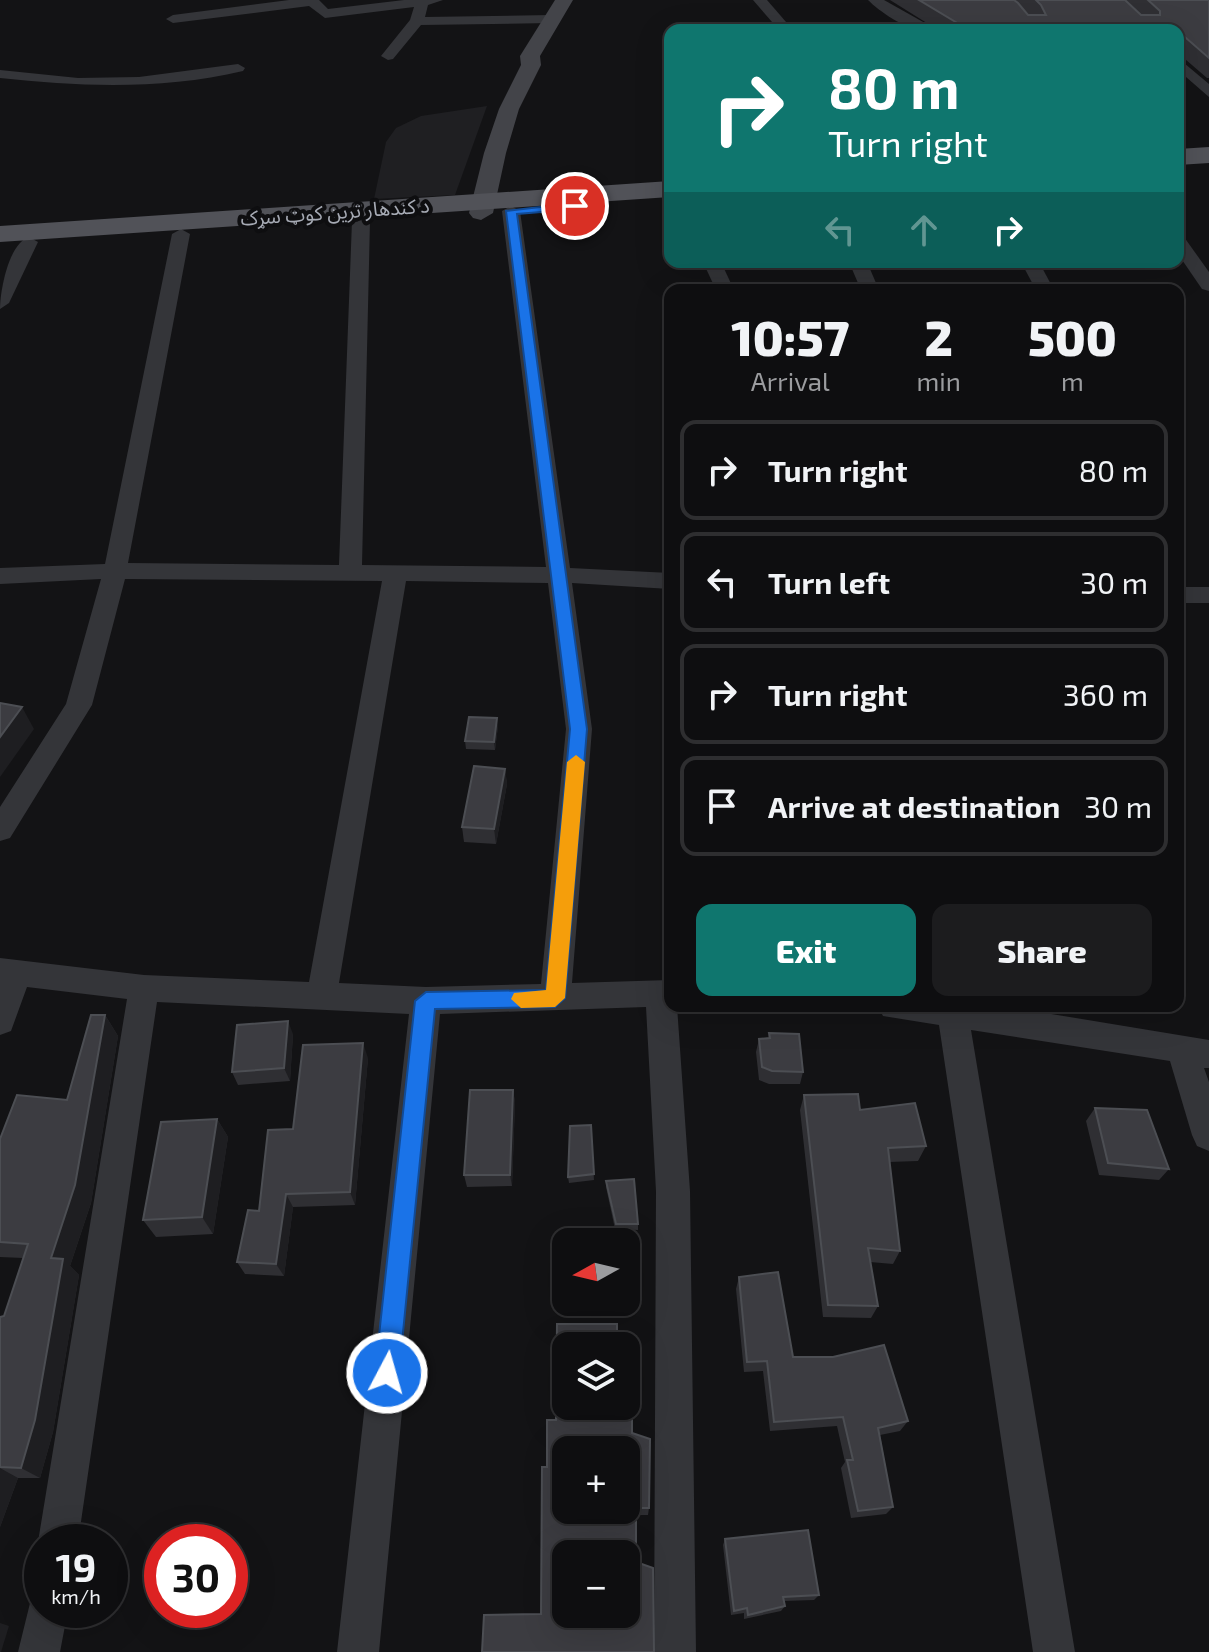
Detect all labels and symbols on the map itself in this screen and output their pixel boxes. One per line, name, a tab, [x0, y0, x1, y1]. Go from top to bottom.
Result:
pin	[541, 172, 609, 240]
street label: د کندهار ترين کوټ سړک	[240, 192, 430, 231]
north arrow	[552, 1228, 640, 1316]
position arrow	[345, 1331, 429, 1415]
speed limit sign: 30	[144, 1524, 248, 1628]

